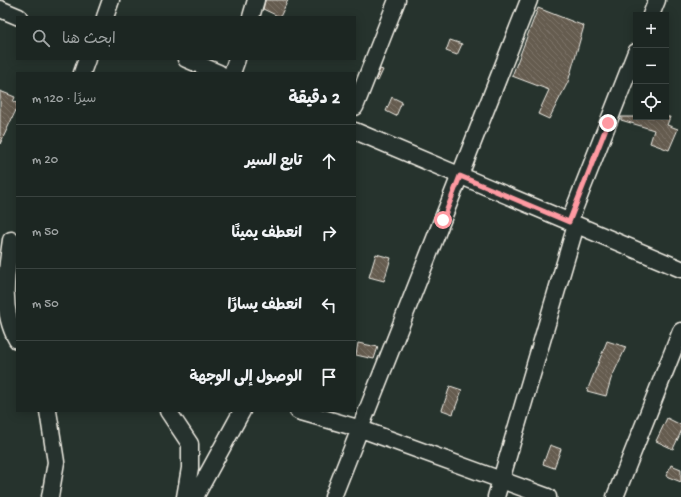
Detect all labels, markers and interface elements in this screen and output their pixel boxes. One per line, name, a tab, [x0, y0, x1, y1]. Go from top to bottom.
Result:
map controls	[633, 12, 669, 120]
button: +	[633, 12, 669, 48]
search box	[16, 16, 356, 60]
icon: search	[30, 27, 52, 49]
text: ابحث هنا	[62, 31, 116, 49]
button: −	[633, 48, 669, 84]
button: locate	[633, 84, 669, 120]
text: 2 دقيقة	[288, 90, 340, 110]
text: سيرًا · 120 m	[32, 92, 96, 107]
route end	[599, 114, 617, 132]
icon: ahead	[318, 150, 340, 172]
text: 20 m	[32, 153, 58, 168]
text: تابع السير	[245, 153, 302, 171]
route start	[434, 211, 452, 229]
icon: right	[318, 222, 340, 244]
text: 50 m	[32, 225, 59, 240]
text: انعطف يمينًا	[231, 225, 302, 243]
icon: left	[318, 294, 340, 316]
text: 50 m	[32, 297, 59, 312]
text: انعطف يسارًا	[228, 297, 302, 315]
icon: arrive	[318, 366, 340, 388]
text: الوصول إلى الوجهة	[189, 369, 302, 387]

